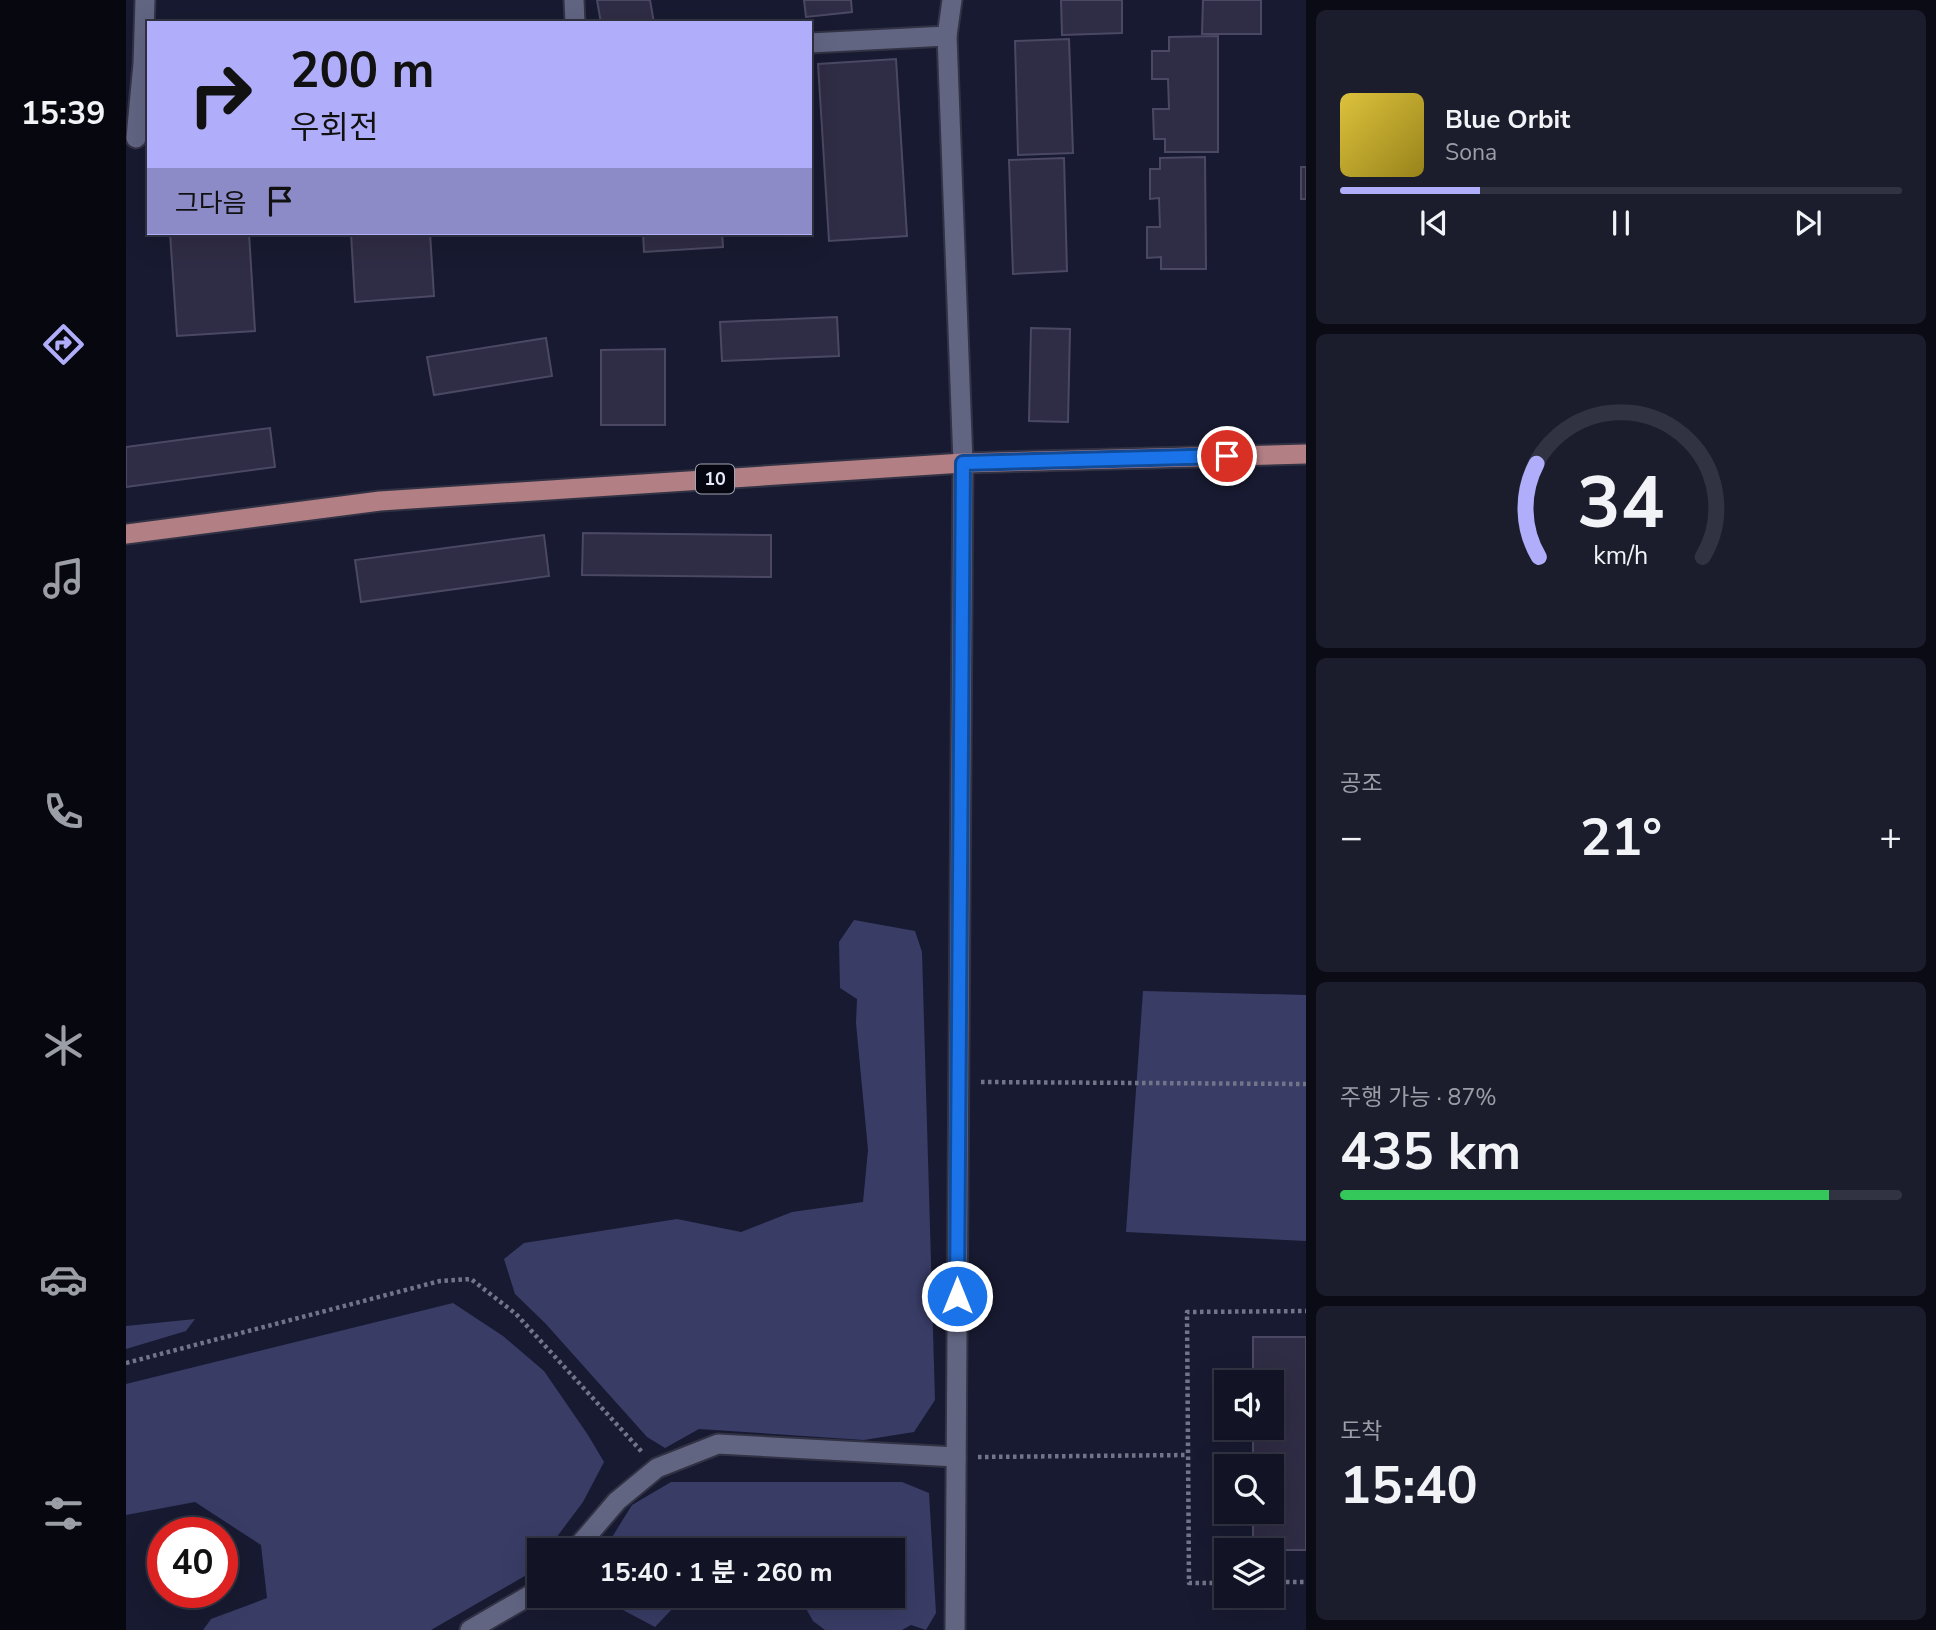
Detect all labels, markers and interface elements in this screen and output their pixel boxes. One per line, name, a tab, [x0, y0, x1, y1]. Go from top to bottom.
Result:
text: 200 m	[290, 37, 434, 104]
icon: right	[175, 49, 266, 140]
text: 15:39	[21, 92, 105, 135]
text: Blue Orbit	[1445, 102, 1570, 137]
text: 우회전	[290, 106, 378, 149]
text: Sona	[1445, 137, 1497, 168]
icon: arrive	[261, 182, 299, 220]
text: 그다음	[175, 186, 247, 221]
icon: previous	[1415, 204, 1453, 242]
icon: pause	[1602, 204, 1640, 242]
icon: next	[1789, 204, 1827, 242]
icon: directions	[39, 320, 88, 369]
pin	[1197, 426, 1257, 486]
icon: arrive	[1208, 437, 1246, 475]
text: 34	[1577, 453, 1665, 553]
road number: 10	[696, 464, 734, 494]
text: km/h	[1593, 539, 1649, 573]
icon: music	[39, 554, 88, 603]
text: 공조	[1340, 768, 1382, 799]
icon: phone	[39, 787, 88, 836]
text: 21°	[1580, 802, 1662, 873]
text: −	[1340, 812, 1363, 863]
text: +	[1879, 812, 1902, 863]
icon: climate	[39, 1021, 88, 1070]
text: 주행 가능 · 87%	[1340, 1082, 1497, 1113]
text: 435 km	[1340, 1116, 1521, 1187]
icon: car	[39, 1255, 88, 1304]
position arrow	[920, 1259, 994, 1333]
map controls	[1214, 1370, 1284, 1608]
button: sound	[1214, 1370, 1284, 1440]
text: 도착	[1340, 1416, 1382, 1447]
text: 15:40	[1340, 1450, 1478, 1521]
button: search	[1214, 1454, 1284, 1524]
icon: filters	[39, 1489, 88, 1538]
speed limit sign: 40	[147, 1517, 238, 1608]
button: layers	[1214, 1538, 1284, 1608]
text: 15:40 · 1 분 · 260 m	[600, 1555, 833, 1590]

